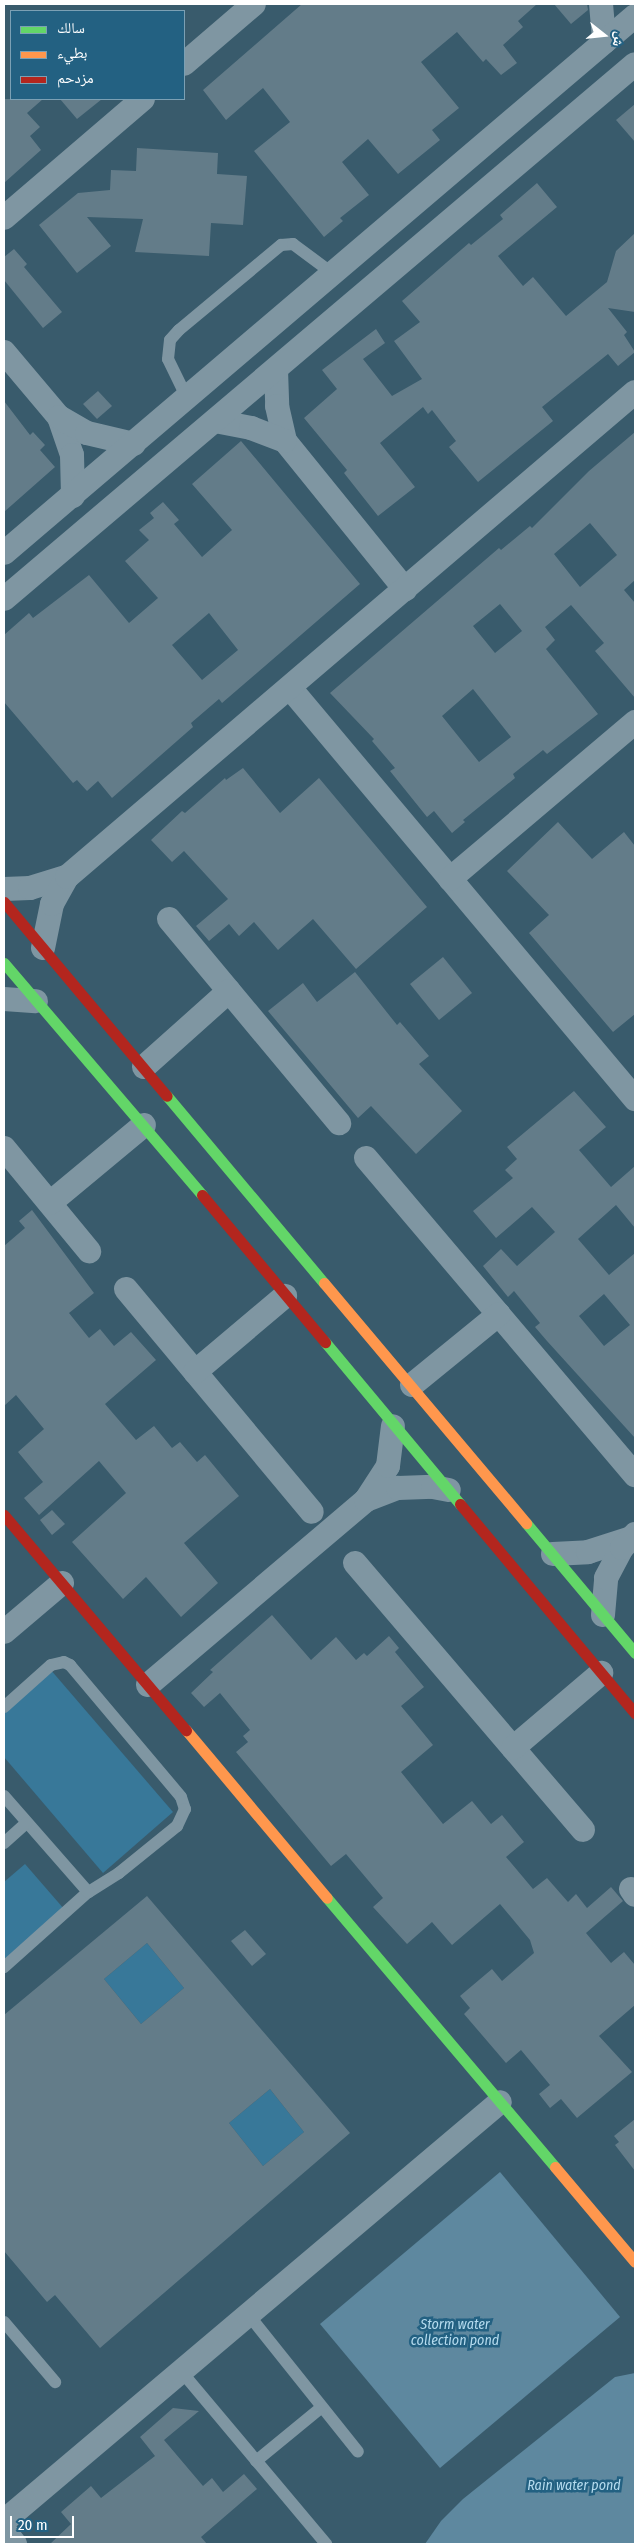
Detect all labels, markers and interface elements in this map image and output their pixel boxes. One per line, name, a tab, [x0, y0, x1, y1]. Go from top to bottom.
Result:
legend	[10, 10, 185, 100]
north arrow	[579, 10, 629, 60]
text: سالك	[57, 19, 85, 37]
text: ش	[609, 30, 629, 49]
text: بطيء	[57, 44, 87, 62]
text: مزدحم	[57, 69, 94, 87]
water label: Storm water collection pond	[411, 2317, 499, 2350]
water label: Rain water pond	[527, 2478, 621, 2494]
scale bar	[12, 2506, 76, 2538]
text: 20 m	[18, 2516, 48, 2534]

